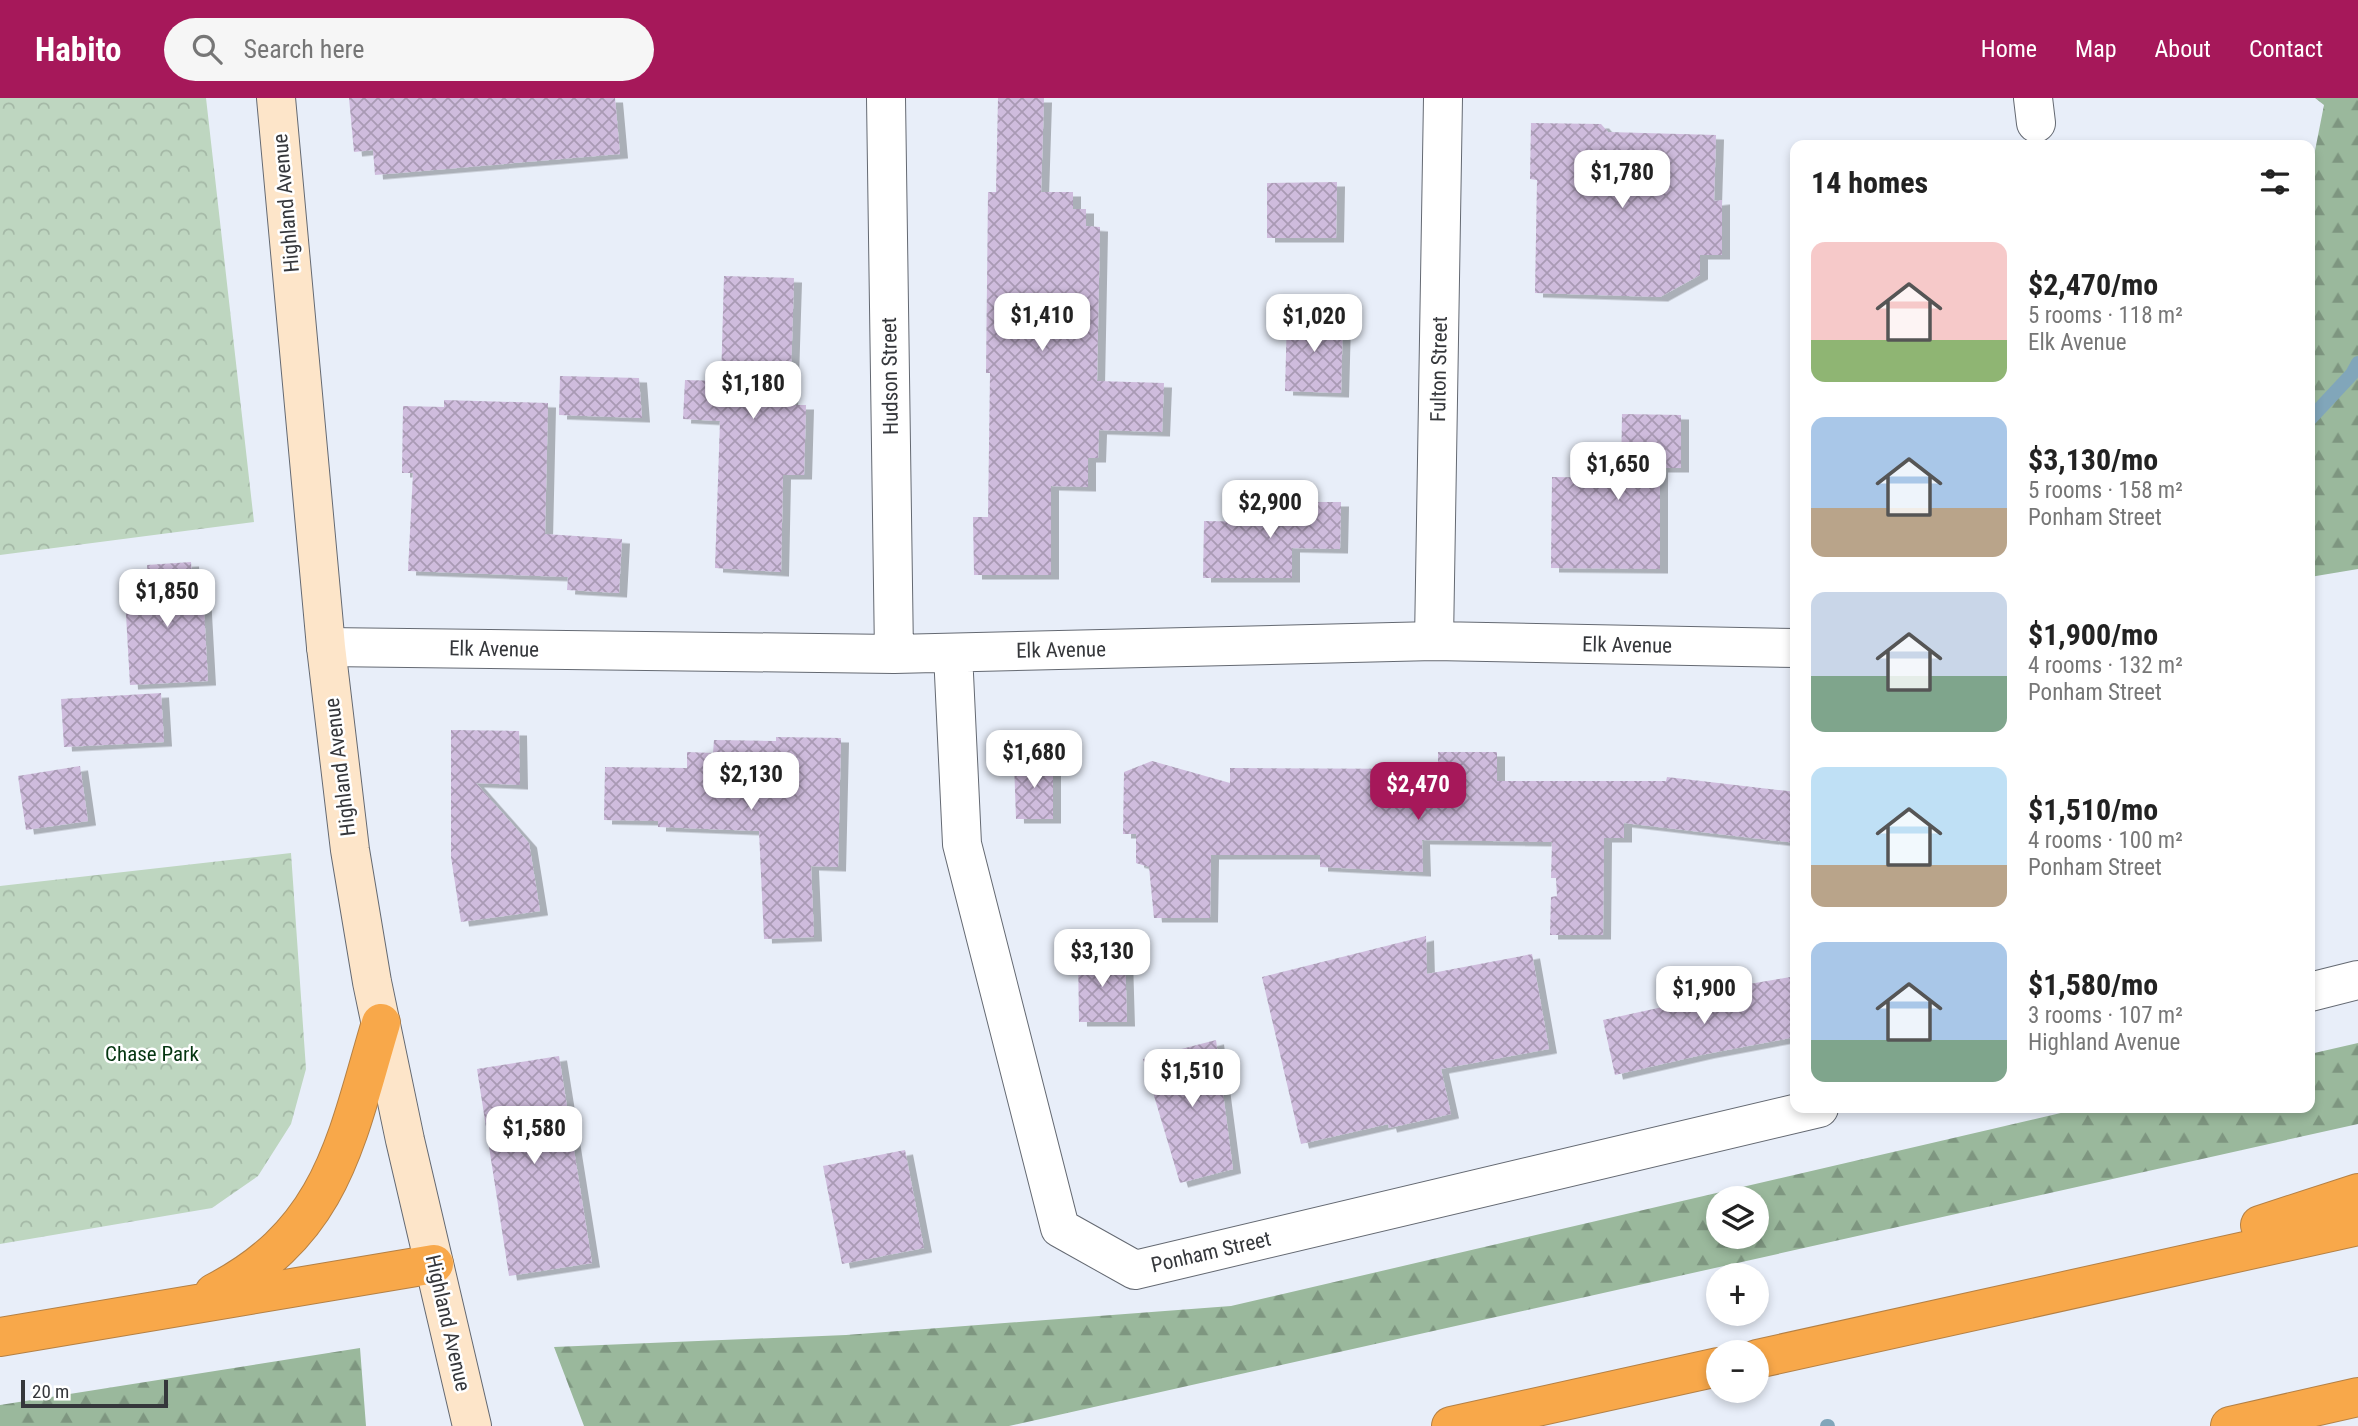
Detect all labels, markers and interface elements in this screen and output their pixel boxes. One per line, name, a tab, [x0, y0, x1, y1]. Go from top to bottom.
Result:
search box	[164, 18, 654, 81]
text: Habito	[35, 30, 122, 69]
icon: search	[188, 30, 226, 68]
text: Search here	[244, 34, 364, 64]
text: Home	[1981, 35, 2037, 63]
text: Map	[2075, 35, 2117, 63]
text: About	[2155, 35, 2211, 63]
text: Contact	[2249, 35, 2323, 63]
street label: Highland Avenue	[268, 133, 304, 273]
pin: $1,780	[1565, 150, 1679, 210]
text: $1,780	[1590, 159, 1654, 186]
icon: filters	[2256, 163, 2294, 201]
text: 14 homes	[1811, 165, 1928, 200]
text: $2,470/mo	[2028, 267, 2158, 302]
icon: home	[1867, 270, 1951, 354]
pin: $1,410	[985, 294, 1099, 353]
pin: $1,020	[1257, 294, 1371, 354]
text: $1,410	[1010, 302, 1074, 329]
text: 5 rooms · 118 m²	[2028, 302, 2183, 329]
text: $1,020	[1282, 303, 1346, 330]
street label: Fulton Street	[1426, 316, 1452, 422]
street label: Hudson Street	[877, 317, 903, 435]
text: Elk Avenue	[2028, 329, 2127, 356]
pin: $1,180	[696, 362, 810, 421]
text: $1,180	[721, 370, 785, 397]
pin: $1,650	[1561, 442, 1675, 502]
text: $3,130/mo	[2028, 442, 2158, 477]
icon: home	[1867, 445, 1951, 529]
text: $1,650	[1586, 451, 1650, 478]
text: 5 rooms · 158 m²	[2028, 477, 2183, 504]
pin: $2,900	[1213, 480, 1327, 540]
text: $2,900	[1238, 489, 1302, 516]
text: Ponham Street	[2028, 504, 2162, 531]
pin: $1,850	[110, 570, 224, 629]
text: $1,850	[135, 578, 199, 605]
text: $1,900/mo	[2028, 617, 2158, 652]
icon: home	[1867, 620, 1951, 704]
street label: Elk Avenue	[1582, 632, 1672, 658]
street label: Elk Avenue	[449, 636, 539, 662]
street label: Elk Avenue	[1016, 637, 1106, 663]
text: 4 rooms · 132 m²	[2028, 652, 2183, 679]
text: Ponham Street	[2028, 679, 2162, 706]
street label: Highland Avenue	[320, 696, 360, 837]
pin: $1,680	[977, 730, 1091, 790]
text: $1,680	[1002, 739, 1066, 766]
pin: $2,130	[694, 752, 808, 812]
text: $2,130	[719, 761, 783, 788]
pin: $2,470	[1361, 762, 1475, 822]
text: $2,470	[1386, 771, 1450, 798]
text: $1,510/mo	[2028, 792, 2158, 827]
icon: home	[1867, 795, 1951, 879]
text: 4 rooms · 100 m²	[2028, 827, 2183, 854]
text: Ponham Street	[2028, 854, 2162, 881]
pin: $3,130	[1045, 930, 1159, 989]
text: $3,130	[1070, 938, 1134, 965]
pin: $1,900	[1647, 967, 1761, 1026]
text: $1,580/mo	[2028, 967, 2158, 1002]
icon: home	[1867, 970, 1951, 1054]
text: $1,900	[1672, 975, 1736, 1002]
text: 3 rooms · 107 m²	[2028, 1002, 2183, 1029]
text: Highland Avenue	[2028, 1029, 2180, 1056]
park label: Chase Park	[105, 1042, 199, 1066]
pin: $1,510	[1135, 1049, 1249, 1109]
text: $1,510	[1160, 1058, 1224, 1085]
pin: $1,580	[477, 1107, 591, 1166]
text: $1,580	[502, 1115, 566, 1142]
map controls	[1706, 1186, 1769, 1403]
button: layers	[1706, 1186, 1769, 1249]
street label: Ponham Street	[1149, 1227, 1273, 1277]
street label: Highland Avenue	[421, 1253, 475, 1394]
button: +	[1706, 1263, 1769, 1326]
button: −	[1706, 1340, 1769, 1403]
scale bar	[21, 1377, 168, 1409]
text: 20 m	[32, 1380, 69, 1403]

